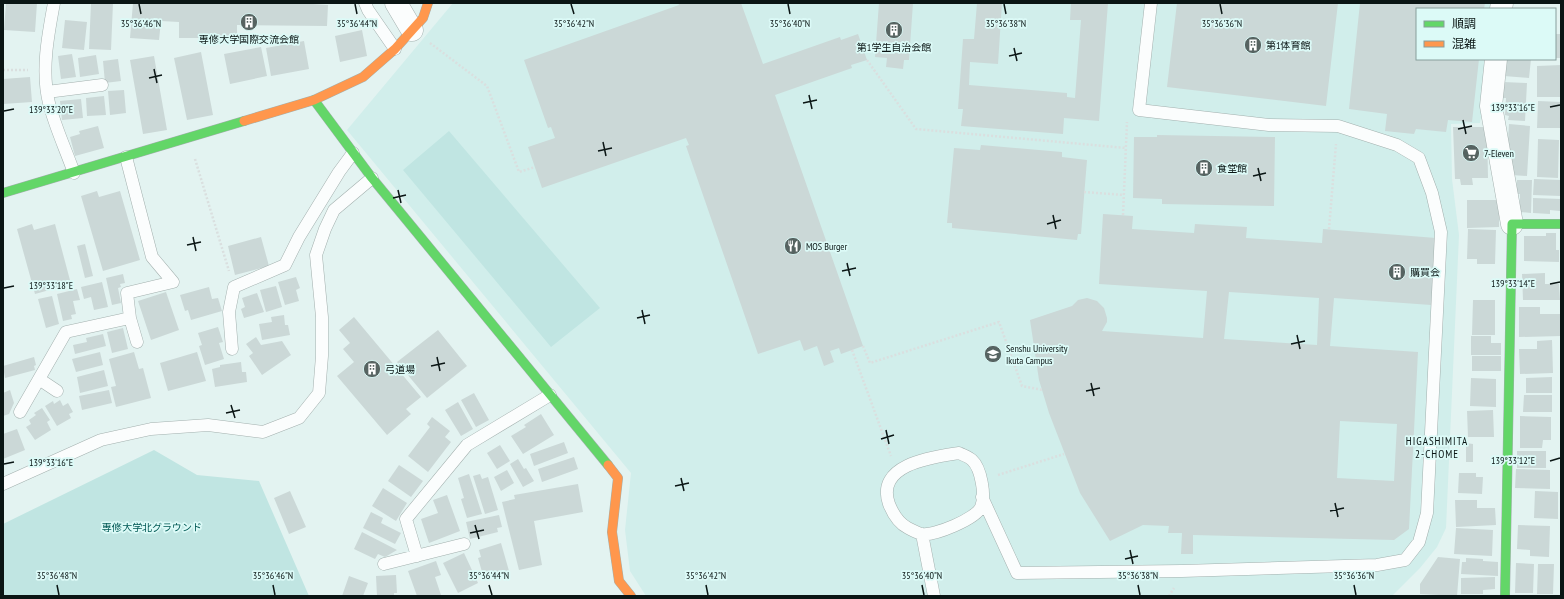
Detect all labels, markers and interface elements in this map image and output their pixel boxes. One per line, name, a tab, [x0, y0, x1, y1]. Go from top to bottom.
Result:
legend	[1416, 8, 1556, 60]
building icon: 専修大学国際交流会館	[239, 12, 259, 32]
text: 順調	[1452, 16, 1476, 31]
text: 35°36'46"N	[121, 17, 161, 30]
text: 35°36'44"N	[337, 17, 377, 30]
text: 35°36'42"N	[554, 17, 594, 30]
text: 35°36'40"N	[770, 17, 810, 30]
text: 35°36'38"N	[986, 17, 1026, 30]
text: 35°36'36"N	[1202, 17, 1242, 30]
building icon: 第1学生自治会館	[884, 20, 904, 40]
place label: 専修大学国際交流会館	[199, 33, 299, 46]
building icon: 第1体育館	[1243, 35, 1263, 55]
text: 混雑	[1452, 36, 1476, 51]
place label: 第1体育館	[1266, 39, 1311, 52]
place label: 第1学生自治会館	[857, 41, 931, 54]
text: 139°33'16"E	[1491, 101, 1535, 114]
text: 139°33'20"E	[29, 103, 73, 116]
supermarket icon: 7-Eleven	[1461, 143, 1481, 163]
place label: 7-Eleven	[1484, 147, 1514, 160]
building icon: 食堂館	[1194, 158, 1214, 178]
place label: 食堂館	[1217, 162, 1247, 175]
restaurant icon: MOS Burger	[783, 236, 803, 256]
place label: MOS Burger	[806, 240, 847, 253]
building icon: 購買会	[1387, 262, 1407, 282]
place label: 購買会	[1410, 266, 1440, 279]
text: 139°33'14"E	[1491, 277, 1535, 290]
text: 139°33'18"E	[29, 279, 73, 292]
place label: Senshu University Ikuta Campus	[1006, 342, 1068, 367]
school or university icon: Senshu University Ikuta Campus	[983, 344, 1003, 364]
building icon: 弓道場	[362, 359, 382, 379]
place label: 弓道場	[385, 363, 415, 376]
district label: HIGASHIMITA 2-CHOME	[1406, 434, 1468, 461]
text: 139°33'12"E	[1491, 454, 1535, 467]
text: 139°33'16"E	[29, 456, 73, 469]
park label: 専修大学北グラウンド	[102, 521, 202, 534]
text: 35°36'48"N	[37, 569, 77, 582]
text: 35°36'46"N	[253, 569, 293, 582]
text: 35°36'44"N	[469, 569, 509, 582]
text: 35°36'42"N	[686, 569, 726, 582]
text: 35°36'40"N	[902, 569, 942, 582]
text: 35°36'38"N	[1118, 569, 1158, 582]
text: 35°36'36"N	[1334, 569, 1374, 582]

